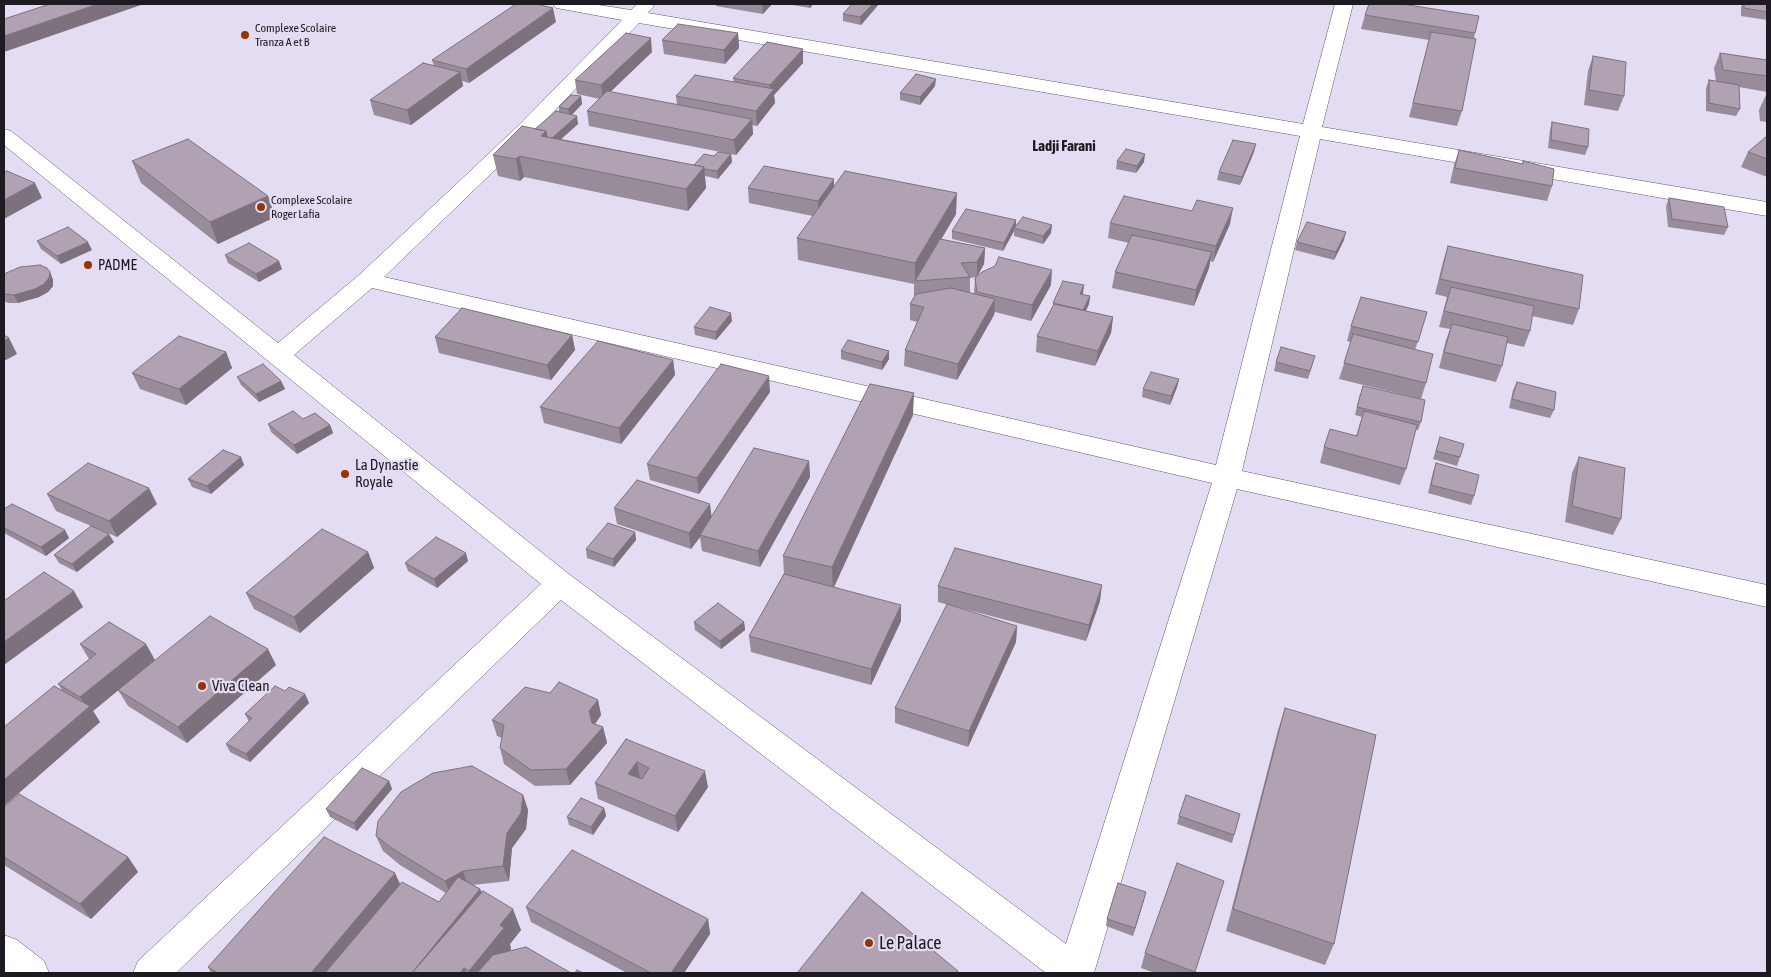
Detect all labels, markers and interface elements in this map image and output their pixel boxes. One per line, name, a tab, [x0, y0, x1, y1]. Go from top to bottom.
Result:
place label: Complexe Scolaire Tranza A et B	[255, 21, 336, 49]
marker: Complexe Scolaire Tranza A et B	[239, 29, 251, 41]
district label: Ladji Farani	[1032, 137, 1096, 155]
place label: Complexe Scolaire Roger Lafia	[271, 193, 352, 221]
marker: Complexe Scolaire Roger Lafia	[255, 201, 267, 213]
place label: PADME	[98, 256, 137, 274]
marker: PADME	[82, 259, 94, 271]
place label: La Dynastie Royale	[355, 456, 419, 491]
marker: La Dynastie Royale	[339, 468, 351, 480]
place label: Viva Clean	[212, 677, 269, 695]
marker: Viva Clean	[196, 680, 208, 692]
place label: Le Palace	[879, 932, 941, 954]
marker: Le Palace	[863, 937, 875, 949]

